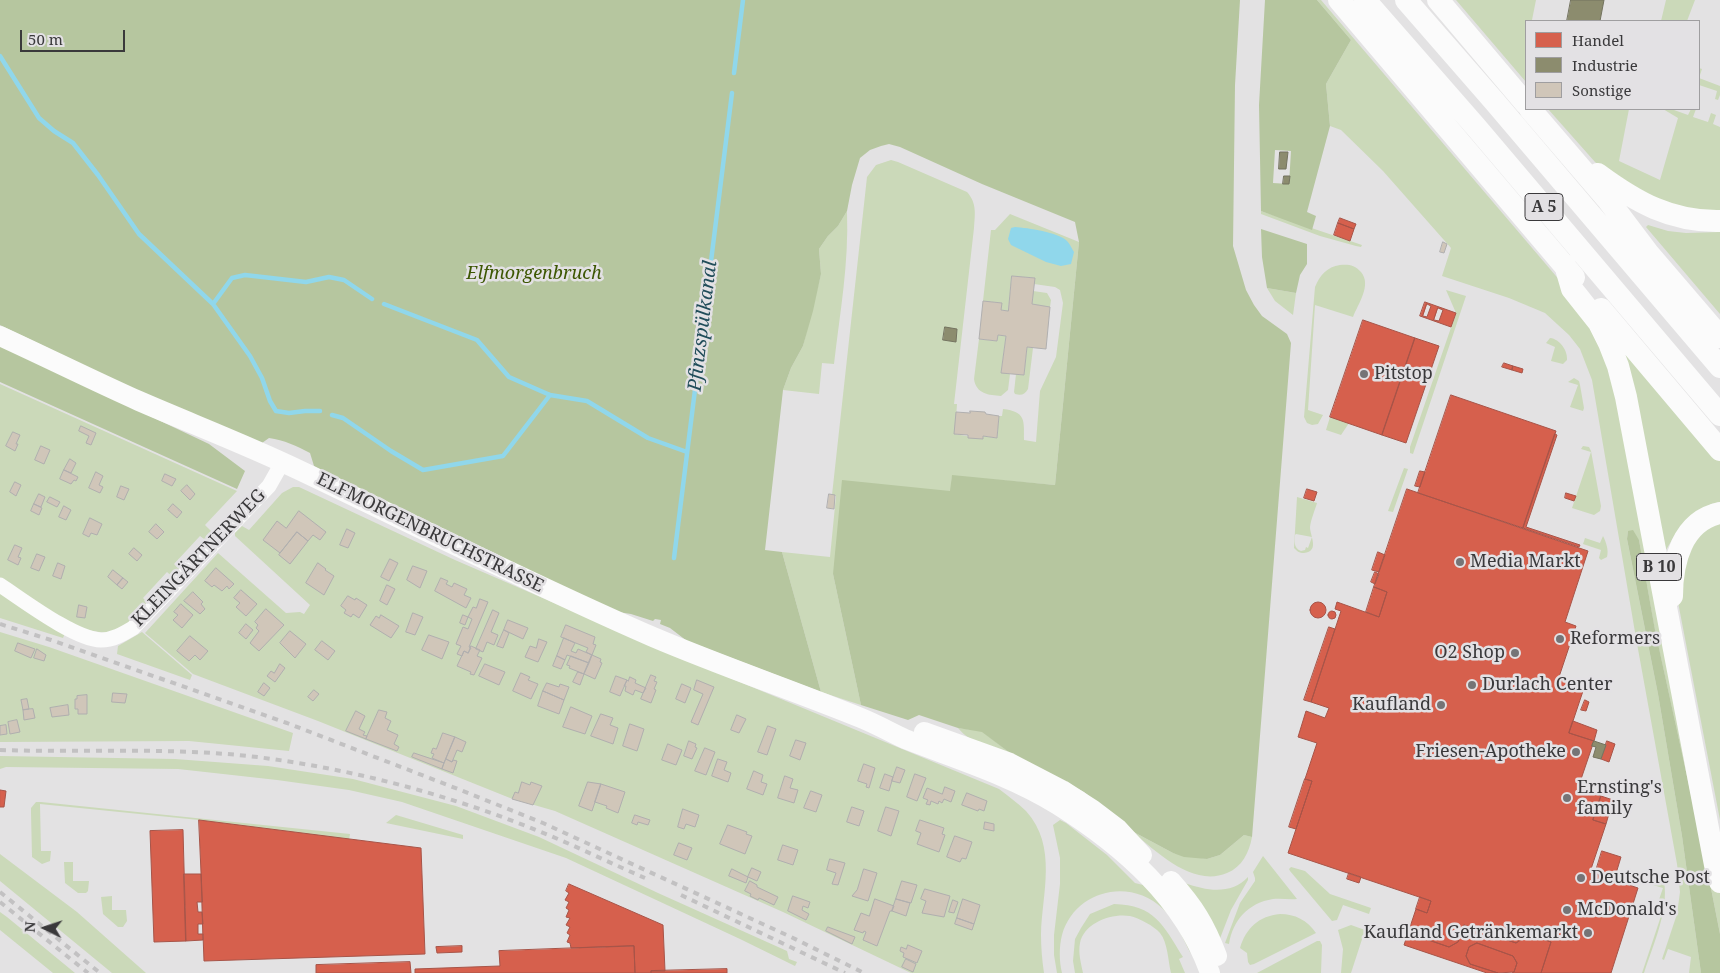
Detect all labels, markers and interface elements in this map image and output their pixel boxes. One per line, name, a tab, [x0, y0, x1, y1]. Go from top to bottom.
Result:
scale bar	[22, 20, 128, 52]
legend	[1525, 20, 1700, 110]
text: 50 m	[28, 29, 63, 49]
text: Handel	[1572, 30, 1624, 50]
text: Industrie	[1572, 55, 1638, 75]
text: Sonstige	[1572, 80, 1631, 100]
road number: A 5	[1525, 193, 1563, 220]
water label: Pfinzspülkanal	[684, 260, 722, 392]
park label: Elfmorgenbruch	[466, 263, 602, 285]
place label: Pitstop	[1374, 363, 1433, 385]
marker: Pitstop	[1358, 368, 1370, 380]
street label: ELFMORGENBRUCHSTRASSE	[313, 469, 547, 597]
street label: KLEINGÄRTNERWEG	[128, 485, 270, 631]
place label: Media Markt	[1470, 551, 1581, 573]
road number: B 10	[1636, 554, 1682, 580]
marker: Media Markt	[1454, 556, 1466, 568]
place label: Reformers	[1570, 628, 1660, 650]
marker: Reformers	[1554, 633, 1566, 645]
place label: O2 Shop	[1434, 642, 1505, 664]
marker: O2 Shop	[1509, 647, 1521, 659]
place label: Durlach Center	[1482, 674, 1612, 696]
marker: Durlach Center	[1466, 679, 1478, 691]
place label: Kaufland	[1352, 694, 1431, 716]
marker: Kaufland	[1435, 699, 1447, 711]
place label: Friesen-Apotheke	[1415, 741, 1566, 763]
marker: Friesen-Apotheke	[1570, 746, 1582, 758]
place label: Ernsting's family	[1577, 777, 1662, 820]
marker: Ernsting's family	[1561, 792, 1573, 804]
place label: Deutsche Post	[1591, 867, 1710, 889]
marker: Deutsche Post	[1575, 872, 1587, 884]
place label: McDonald's	[1577, 899, 1677, 921]
north arrow	[20, 903, 70, 953]
marker: McDonald's	[1561, 904, 1573, 916]
text: N	[20, 921, 39, 933]
place label: Kaufland Getränkemarkt	[1363, 922, 1578, 944]
marker: Kaufland Getränkemarkt	[1582, 927, 1594, 939]

